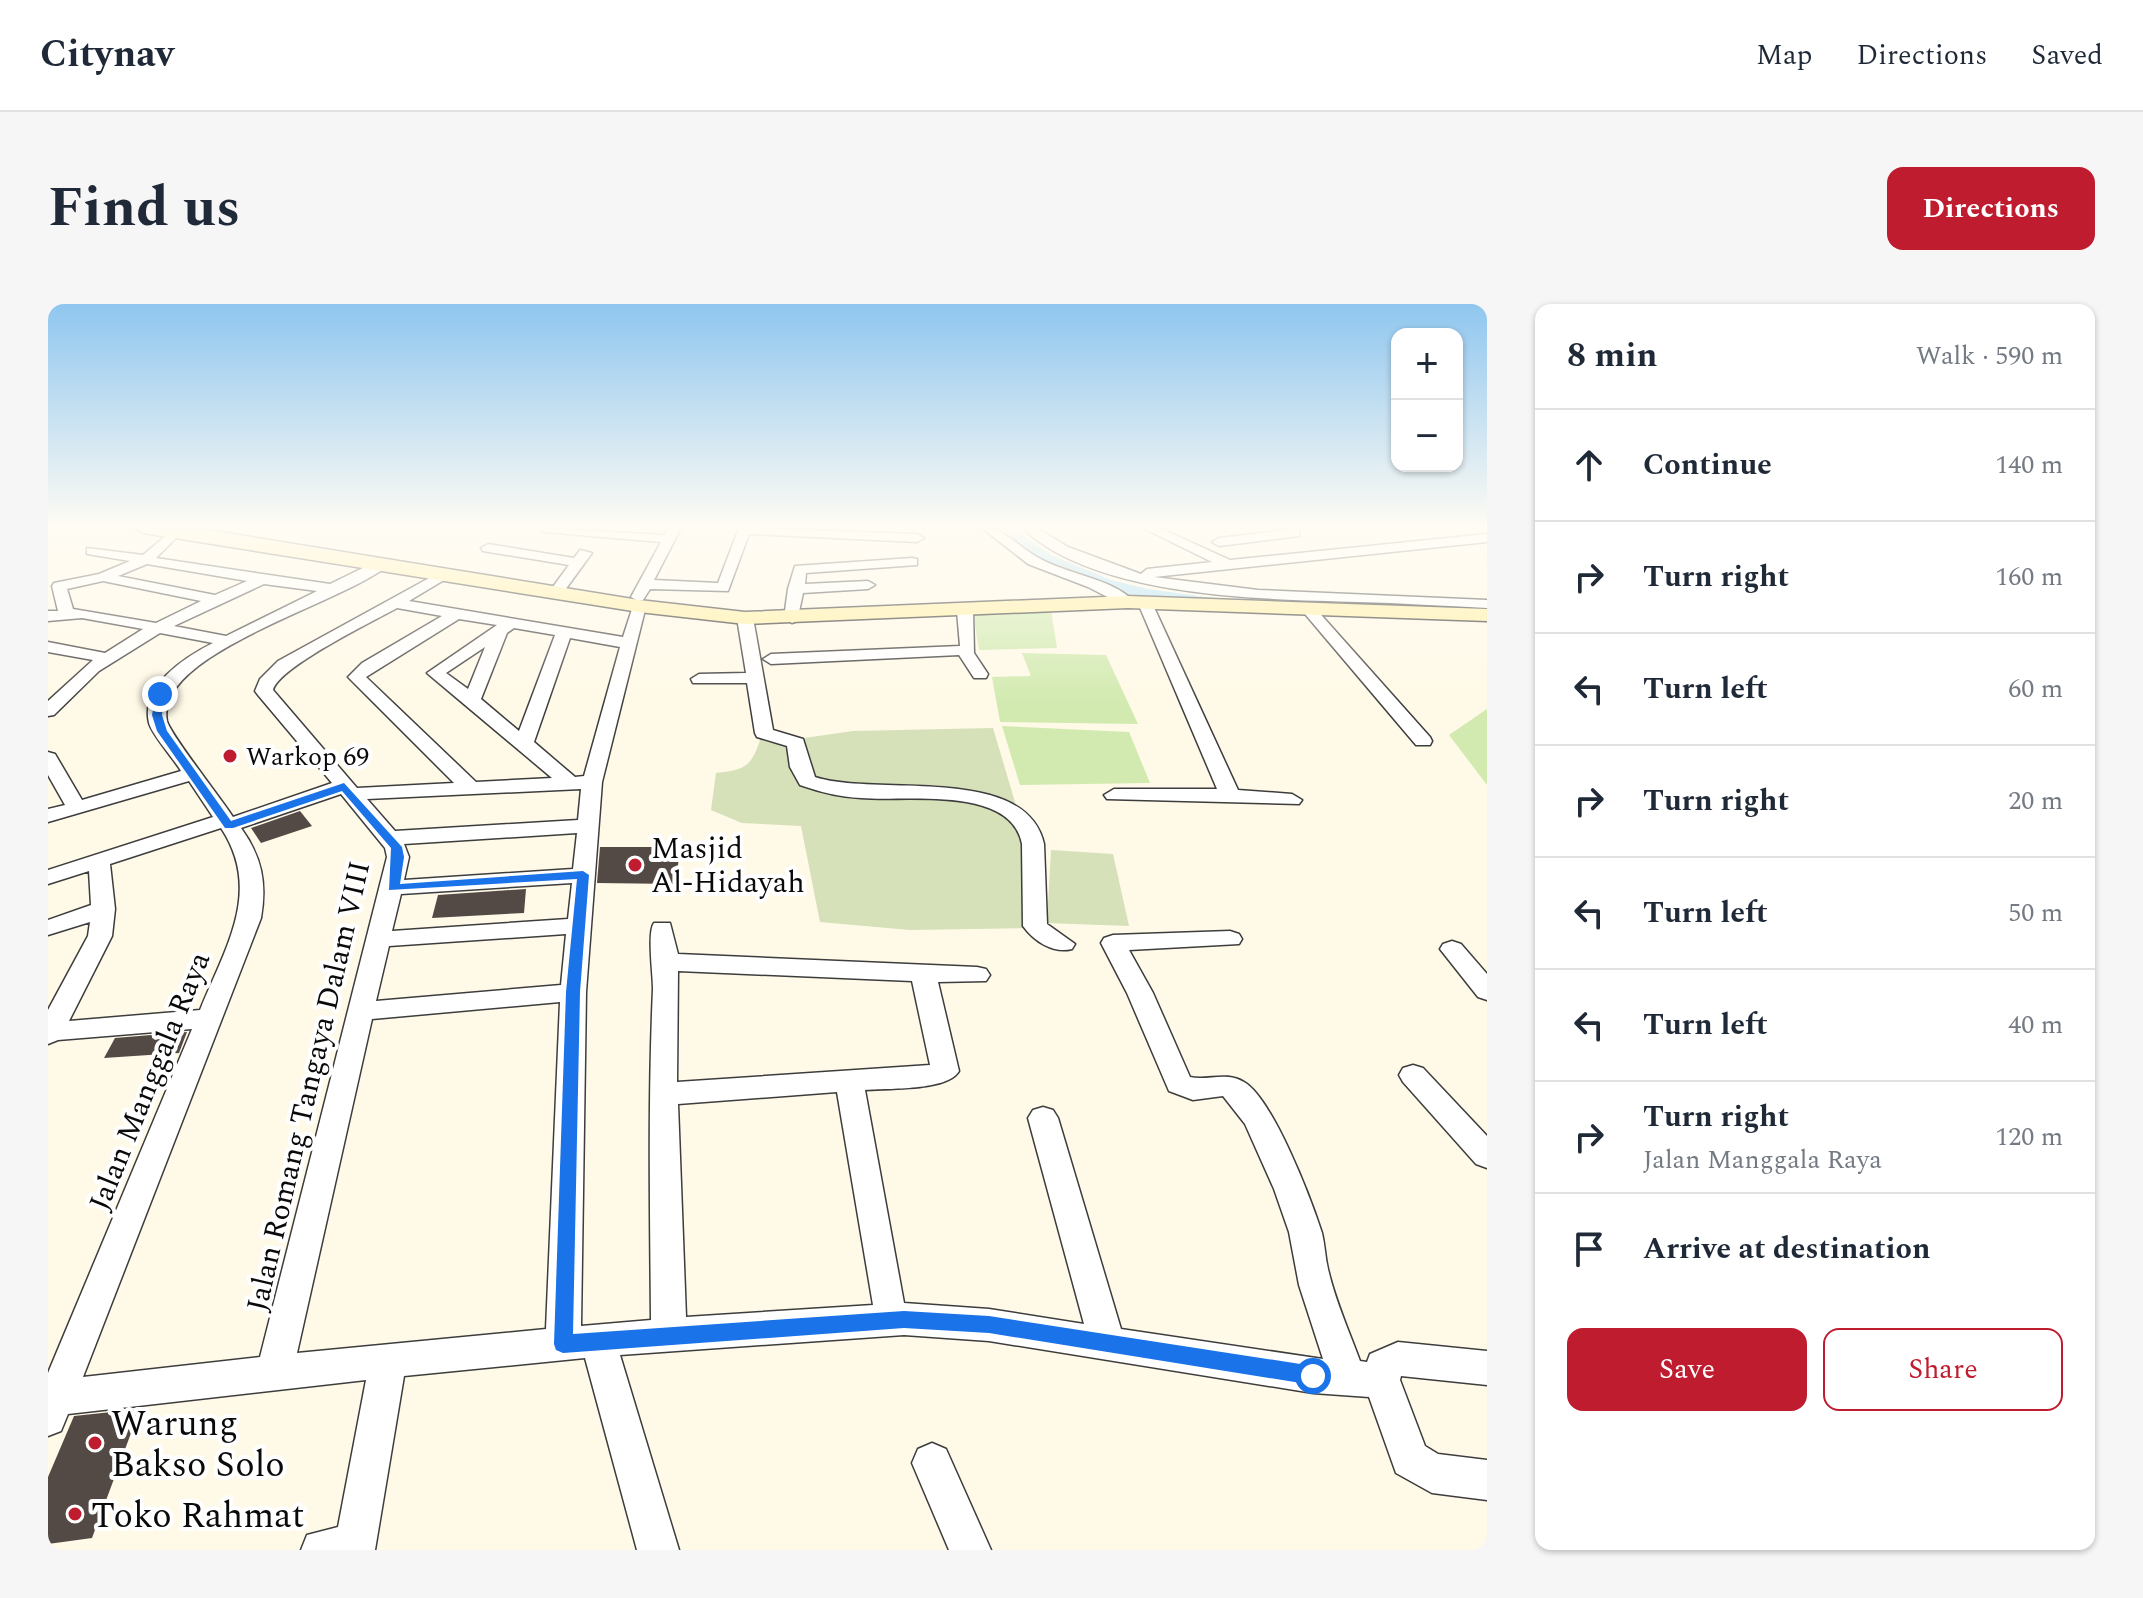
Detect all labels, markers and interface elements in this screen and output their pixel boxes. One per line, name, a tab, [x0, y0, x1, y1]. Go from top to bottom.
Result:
text: Citynav	[40, 26, 174, 84]
text: Map	[1756, 34, 1813, 77]
text: Directions	[1857, 34, 1987, 77]
text: Saved	[2031, 34, 2103, 77]
text: Find us	[48, 166, 241, 251]
button: Directions	[1887, 167, 2095, 250]
map controls	[1391, 328, 1463, 472]
button: +	[1391, 328, 1463, 400]
text: 8 min	[1567, 330, 1657, 382]
text: Walk · 590 m	[1916, 336, 2063, 376]
button: −	[1391, 400, 1463, 472]
text: Continue	[1643, 442, 1772, 488]
icon: ahead	[1567, 443, 1611, 487]
text: 140 m	[1995, 445, 2063, 485]
text: Turn right	[1643, 554, 1789, 600]
icon: right	[1567, 555, 1611, 599]
text: 160 m	[1995, 557, 2063, 597]
text: Turn left	[1643, 666, 1768, 712]
icon: left	[1567, 667, 1611, 711]
text: 60 m	[2008, 669, 2063, 709]
route end	[142, 676, 178, 712]
place label: Warkop 69	[246, 737, 369, 777]
marker: Warkop 69	[221, 747, 239, 765]
text: Turn right	[1643, 778, 1789, 824]
icon: right	[1567, 779, 1611, 823]
text: 20 m	[2008, 781, 2063, 821]
place label: Masjid Al-Hidayah	[651, 826, 805, 906]
street label: Jalan Romang Tangaya Dalam VIII	[235, 856, 383, 1316]
marker: Masjid Al-Hidayah	[626, 856, 644, 874]
text: Turn left	[1643, 890, 1768, 936]
icon: left	[1567, 891, 1611, 935]
text: 50 m	[2008, 893, 2063, 933]
street label: Jalan Manggala Raya	[77, 945, 223, 1218]
text: Turn left	[1643, 1002, 1768, 1048]
icon: left	[1567, 1003, 1611, 1047]
text: 40 m	[2008, 1005, 2063, 1045]
text: Turn right	[1643, 1094, 1789, 1140]
icon: right	[1567, 1115, 1611, 1159]
text: 120 m	[1995, 1117, 2063, 1157]
text: Jalan Manggala Raya	[1643, 1140, 1882, 1180]
text: Arrive at destination	[1643, 1226, 1930, 1272]
icon: arrive	[1567, 1227, 1611, 1271]
button: Save	[1567, 1328, 1807, 1411]
button: Share	[1823, 1328, 2063, 1411]
route start	[1295, 1358, 1331, 1394]
place label: Warung Bakso Solo	[111, 1397, 285, 1493]
marker: Warung Bakso Solo	[86, 1434, 104, 1452]
place label: Toko Rahmat	[91, 1489, 304, 1544]
marker: Toko Rahmat	[66, 1505, 84, 1523]

